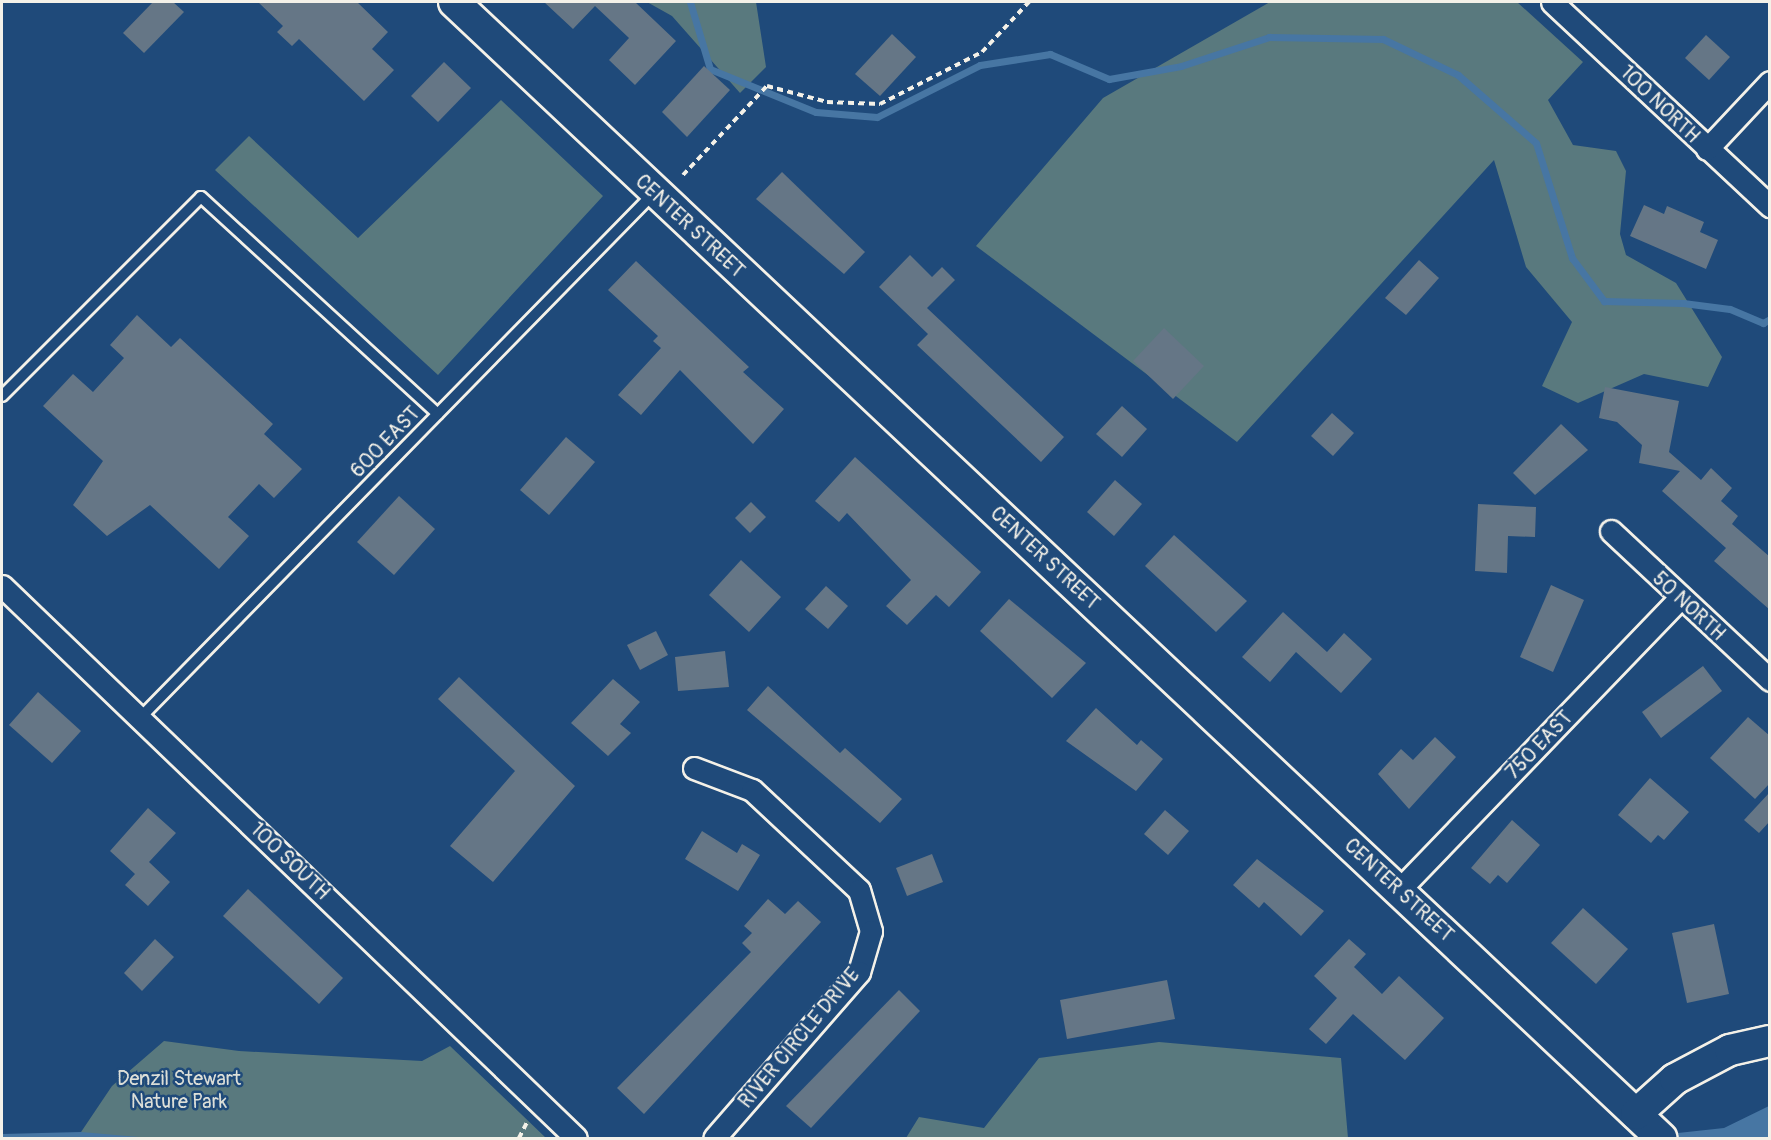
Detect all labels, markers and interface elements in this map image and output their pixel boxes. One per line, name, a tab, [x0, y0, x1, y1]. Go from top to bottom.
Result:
street label: 100 NORTH	[1615, 60, 1705, 148]
street label: CENTER STREET	[631, 169, 749, 283]
street label: 600 EAST	[345, 401, 425, 483]
street label: CENTER STREET	[986, 501, 1104, 615]
street label: 50 NORTH	[1648, 566, 1730, 646]
street label: 750 EAST	[1501, 706, 1577, 784]
street label: 100 SOUTH	[245, 817, 335, 905]
street label: CENTER STREET	[1340, 833, 1458, 947]
street label: RIVER CIRCLE DRIVE	[733, 963, 865, 1113]
park label: Denzil Stewart Nature Park	[117, 1067, 241, 1114]

